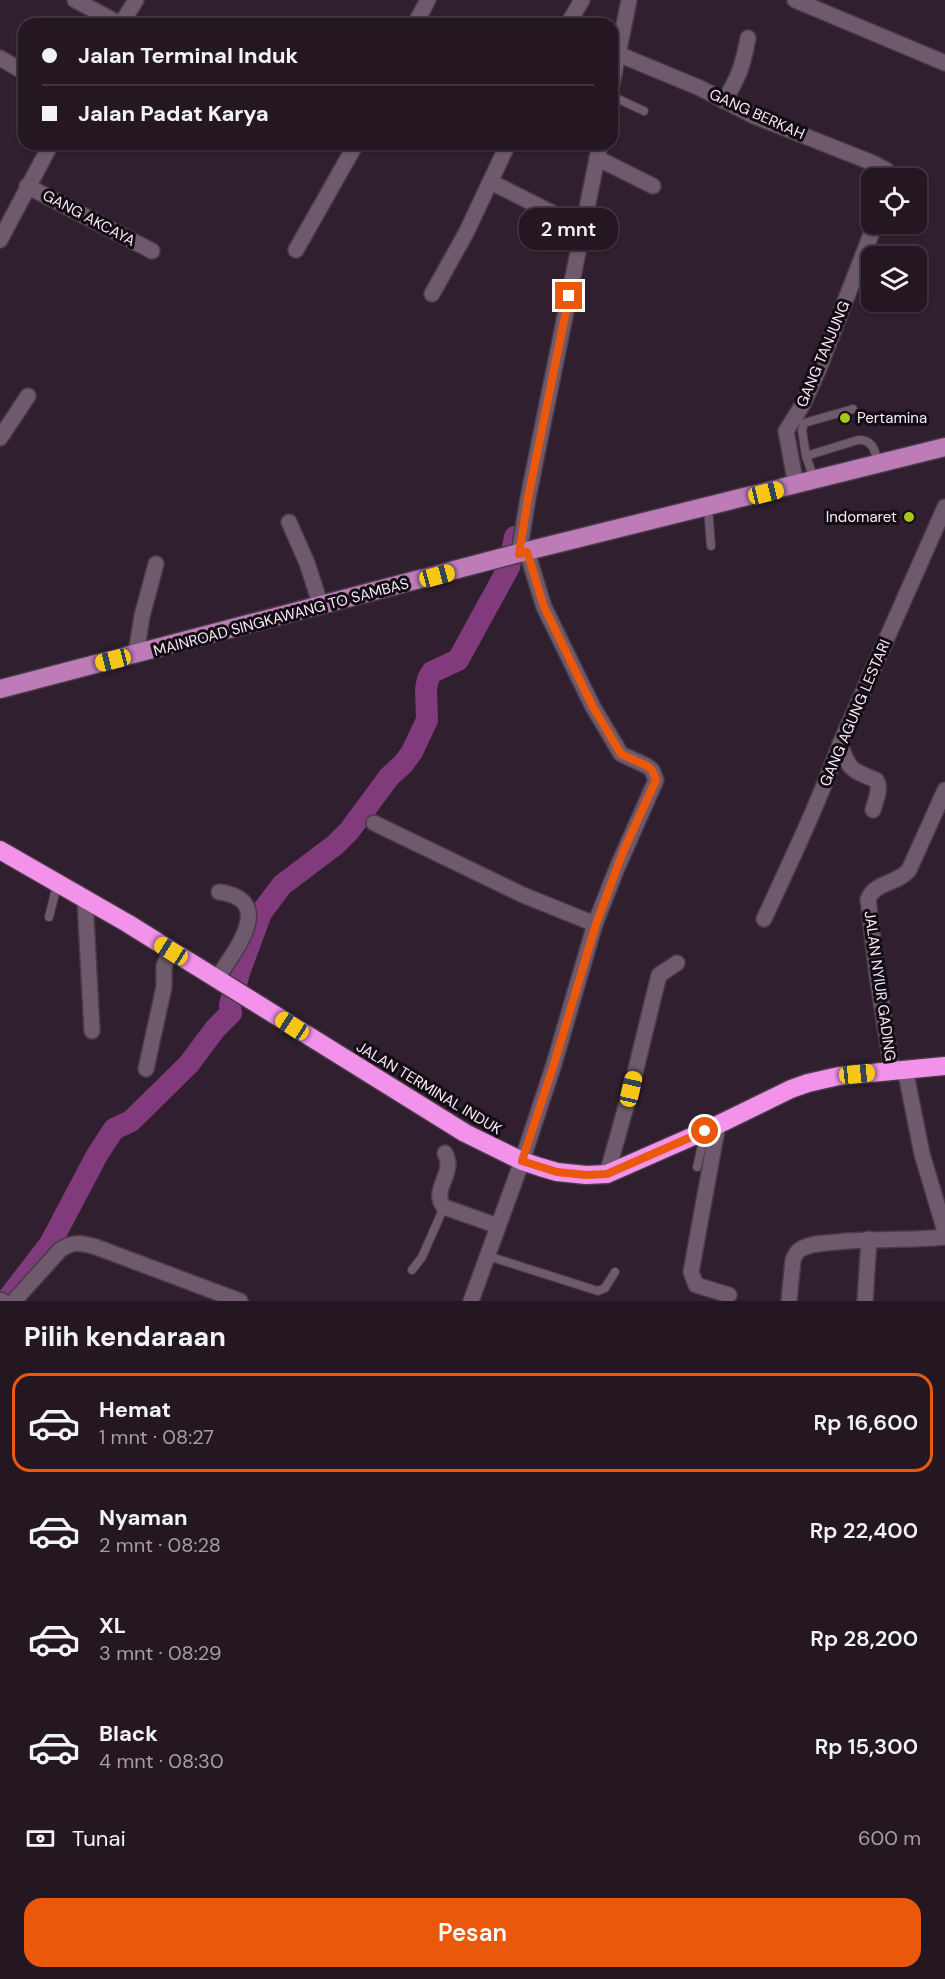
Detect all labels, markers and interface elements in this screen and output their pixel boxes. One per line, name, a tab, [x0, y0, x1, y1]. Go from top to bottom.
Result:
text: Jalan Terminal Induk	[78, 41, 298, 70]
street label: GANG BERKAH	[706, 84, 808, 144]
text: Jalan Padat Karya	[78, 99, 269, 128]
map controls	[861, 168, 927, 312]
button: locate	[861, 168, 927, 234]
street label: GANG AKCAYA	[39, 185, 139, 251]
callout: 2 mnt	[520, 209, 618, 251]
text: 2 mnt	[541, 216, 596, 242]
button: layers	[861, 246, 927, 312]
route end	[555, 282, 582, 309]
street label: GANG TANJUNG	[792, 298, 854, 410]
place label: Pertamina	[857, 408, 927, 428]
marker: Pertamina	[838, 411, 852, 425]
car	[746, 480, 786, 506]
place label: Indomaret	[826, 507, 897, 527]
marker: Indomaret	[902, 510, 916, 524]
car	[417, 563, 457, 589]
street label: MAINROAD SINGKAWANG TO SAMBAS	[151, 573, 411, 661]
street label: GANG AGUNG LESTARI	[815, 636, 895, 790]
car	[93, 647, 133, 673]
street label: JALAN NYIUR GADING	[860, 910, 900, 1062]
car	[151, 934, 191, 968]
car	[272, 1009, 312, 1043]
street label: JALAN TERMINAL INDUK	[353, 1037, 506, 1139]
car	[838, 1063, 876, 1085]
car	[618, 1069, 644, 1109]
route start	[691, 1117, 718, 1144]
text: Pilih kendaraan	[24, 1319, 226, 1354]
text: Hemat	[99, 1395, 171, 1424]
icon: car	[27, 1396, 81, 1450]
text: Rp 16,600	[814, 1408, 918, 1437]
text: 1 mnt · 08:27	[99, 1424, 214, 1450]
text: Nyaman	[99, 1503, 188, 1532]
icon: car	[27, 1504, 81, 1558]
text: Rp 22,400	[810, 1516, 918, 1545]
text: 2 mnt · 08:28	[99, 1532, 221, 1558]
text: XL	[99, 1611, 126, 1640]
icon: car	[27, 1612, 81, 1666]
text: Rp 28,200	[810, 1624, 918, 1653]
text: 3 mnt · 08:29	[99, 1640, 222, 1666]
text: Black	[99, 1719, 158, 1748]
icon: car	[27, 1720, 81, 1774]
text: Rp 15,300	[815, 1732, 918, 1761]
text: 4 mnt · 08:30	[99, 1748, 224, 1774]
icon: cash	[24, 1822, 57, 1855]
text: Tunai	[72, 1824, 126, 1853]
text: 600 m	[858, 1825, 921, 1851]
button: Pesan	[24, 1898, 921, 1967]

